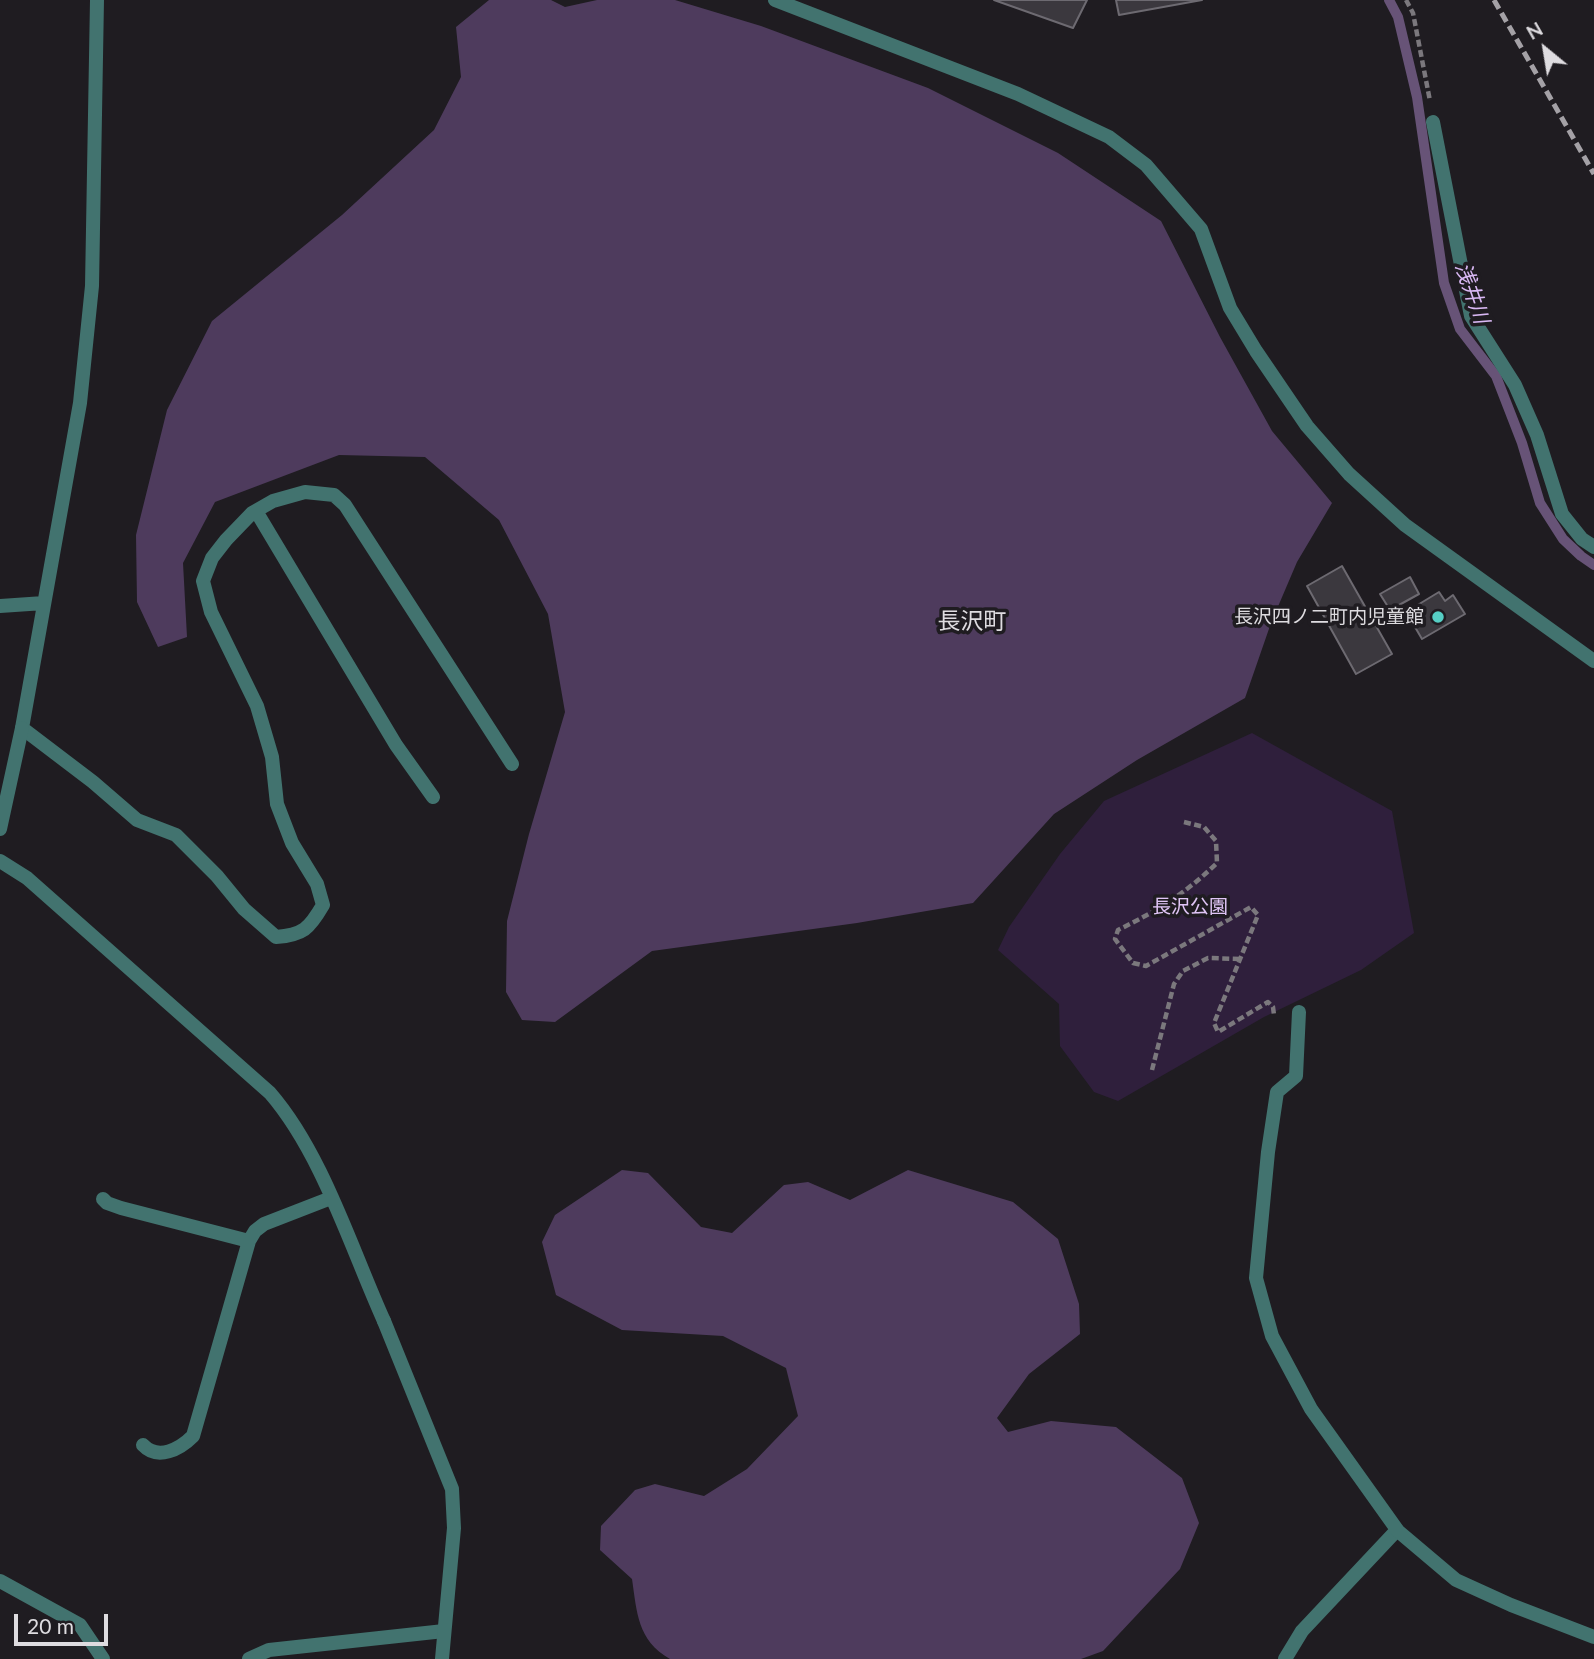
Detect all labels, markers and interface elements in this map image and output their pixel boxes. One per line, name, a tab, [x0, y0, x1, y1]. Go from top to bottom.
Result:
north arrow	[1510, 14, 1580, 84]
text: N	[1522, 17, 1546, 44]
water label: 浅井川	[1450, 259, 1494, 327]
place label: 長沢四ノ二町内児童館	[1234, 606, 1424, 628]
district label: 長沢町	[938, 608, 1006, 636]
marker: 長沢四ノ二町内児童館	[1430, 609, 1446, 625]
park label: 長沢公園	[1152, 896, 1228, 918]
scale bar	[18, 1600, 112, 1644]
text: 20 m	[27, 1613, 74, 1638]

